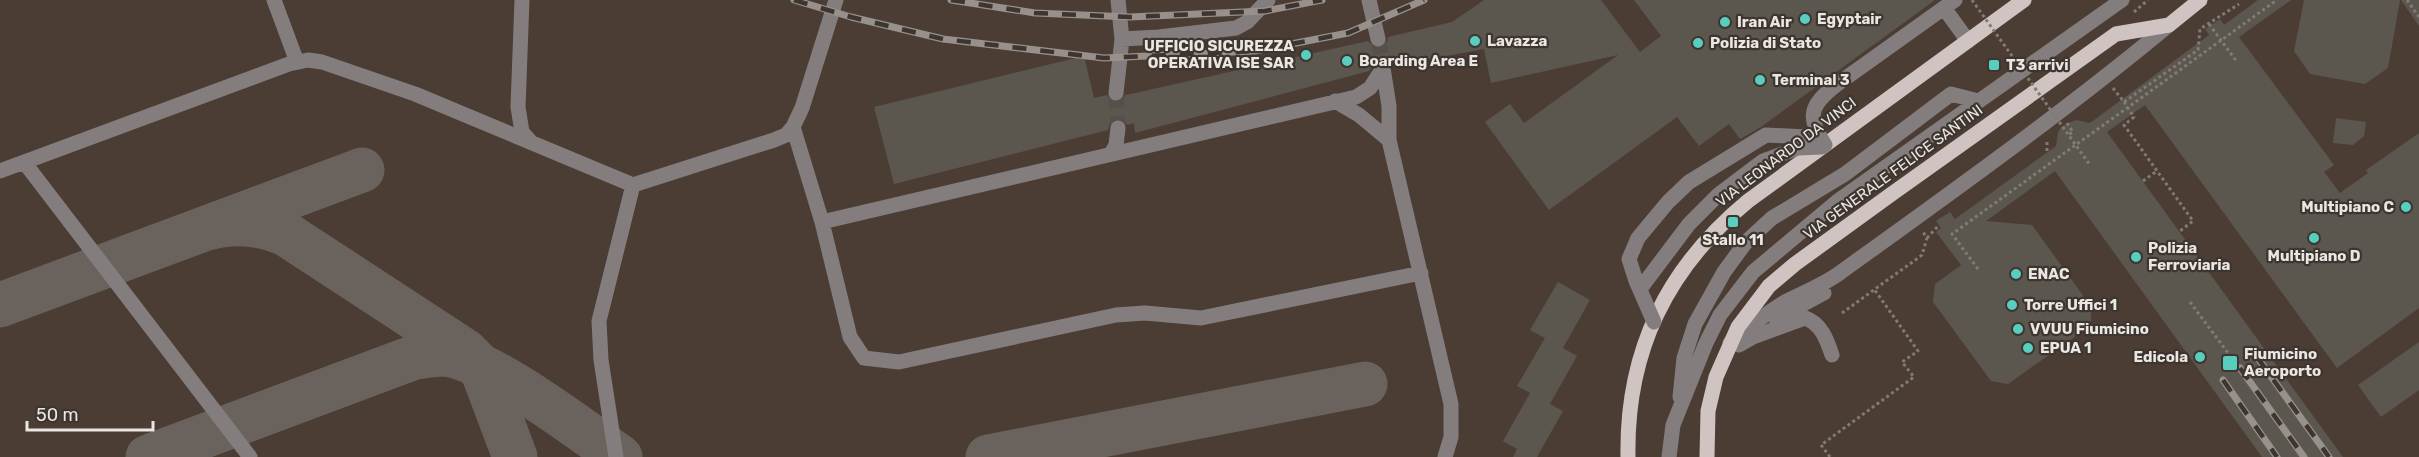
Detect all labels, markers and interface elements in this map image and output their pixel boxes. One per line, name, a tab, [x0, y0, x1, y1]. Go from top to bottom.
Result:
place label: Egyptair	[1817, 10, 1882, 28]
marker: Egyptair	[1798, 12, 1812, 26]
place label: Iran Air	[1737, 13, 1792, 31]
marker: Iran Air	[1718, 15, 1732, 29]
place label: Lavazza	[1487, 32, 1548, 50]
marker: Lavazza	[1468, 34, 1482, 48]
place label: Polizia di Stato	[1710, 34, 1821, 52]
marker: Polizia di Stato	[1691, 36, 1705, 50]
place label: UFFICIO SICUREZZA OPERATIVA ISE SAR	[1144, 37, 1294, 72]
marker: UFFICIO SICUREZZA OPERATIVA ISE SAR	[1299, 48, 1313, 62]
place label: Boarding Area E	[1359, 52, 1478, 70]
marker: Boarding Area E	[1340, 54, 1354, 68]
place label: T3 arrivi	[2006, 56, 2069, 74]
marker: T3 arrivi	[1987, 58, 2001, 72]
place label: Terminal 3	[1772, 71, 1850, 89]
marker: Terminal 3	[1753, 73, 1767, 87]
street label: VIA LEONARDO DA VINCI	[1712, 93, 1860, 211]
street label: VIA GENERALE FELICE SANTINI	[1800, 101, 1986, 243]
place label: Multipiano C	[2301, 198, 2394, 216]
marker: Multipiano C	[2399, 200, 2413, 214]
marker: Stallo 11	[1726, 215, 1740, 229]
place label: Stallo 11	[1702, 231, 1764, 249]
marker: Multipiano D	[2307, 231, 2321, 245]
place label: Polizia Ferroviaria	[2148, 239, 2231, 274]
place label: Multipiano D	[2268, 247, 2361, 265]
marker: Polizia Ferroviaria	[2129, 250, 2143, 264]
place label: ENAC	[2028, 265, 2070, 283]
marker: ENAC	[2009, 267, 2023, 281]
place label: Torre Uffici 1	[2024, 296, 2117, 314]
marker: Torre Uffici 1	[2005, 298, 2019, 312]
place label: VVUU Fiumicino	[2030, 320, 2149, 338]
marker: VVUU Fiumicino	[2011, 322, 2025, 336]
place label: EPUA 1	[2040, 339, 2091, 357]
marker: EPUA 1	[2021, 341, 2035, 355]
place label: Fiumicino Aeroporto	[2244, 345, 2321, 380]
place label: Edicola	[2134, 348, 2188, 366]
marker: Edicola	[2193, 350, 2207, 364]
marker: Fiumicino Aeroporto	[2221, 354, 2239, 372]
scale bar	[27, 394, 153, 432]
text: 50 m	[36, 404, 79, 426]

